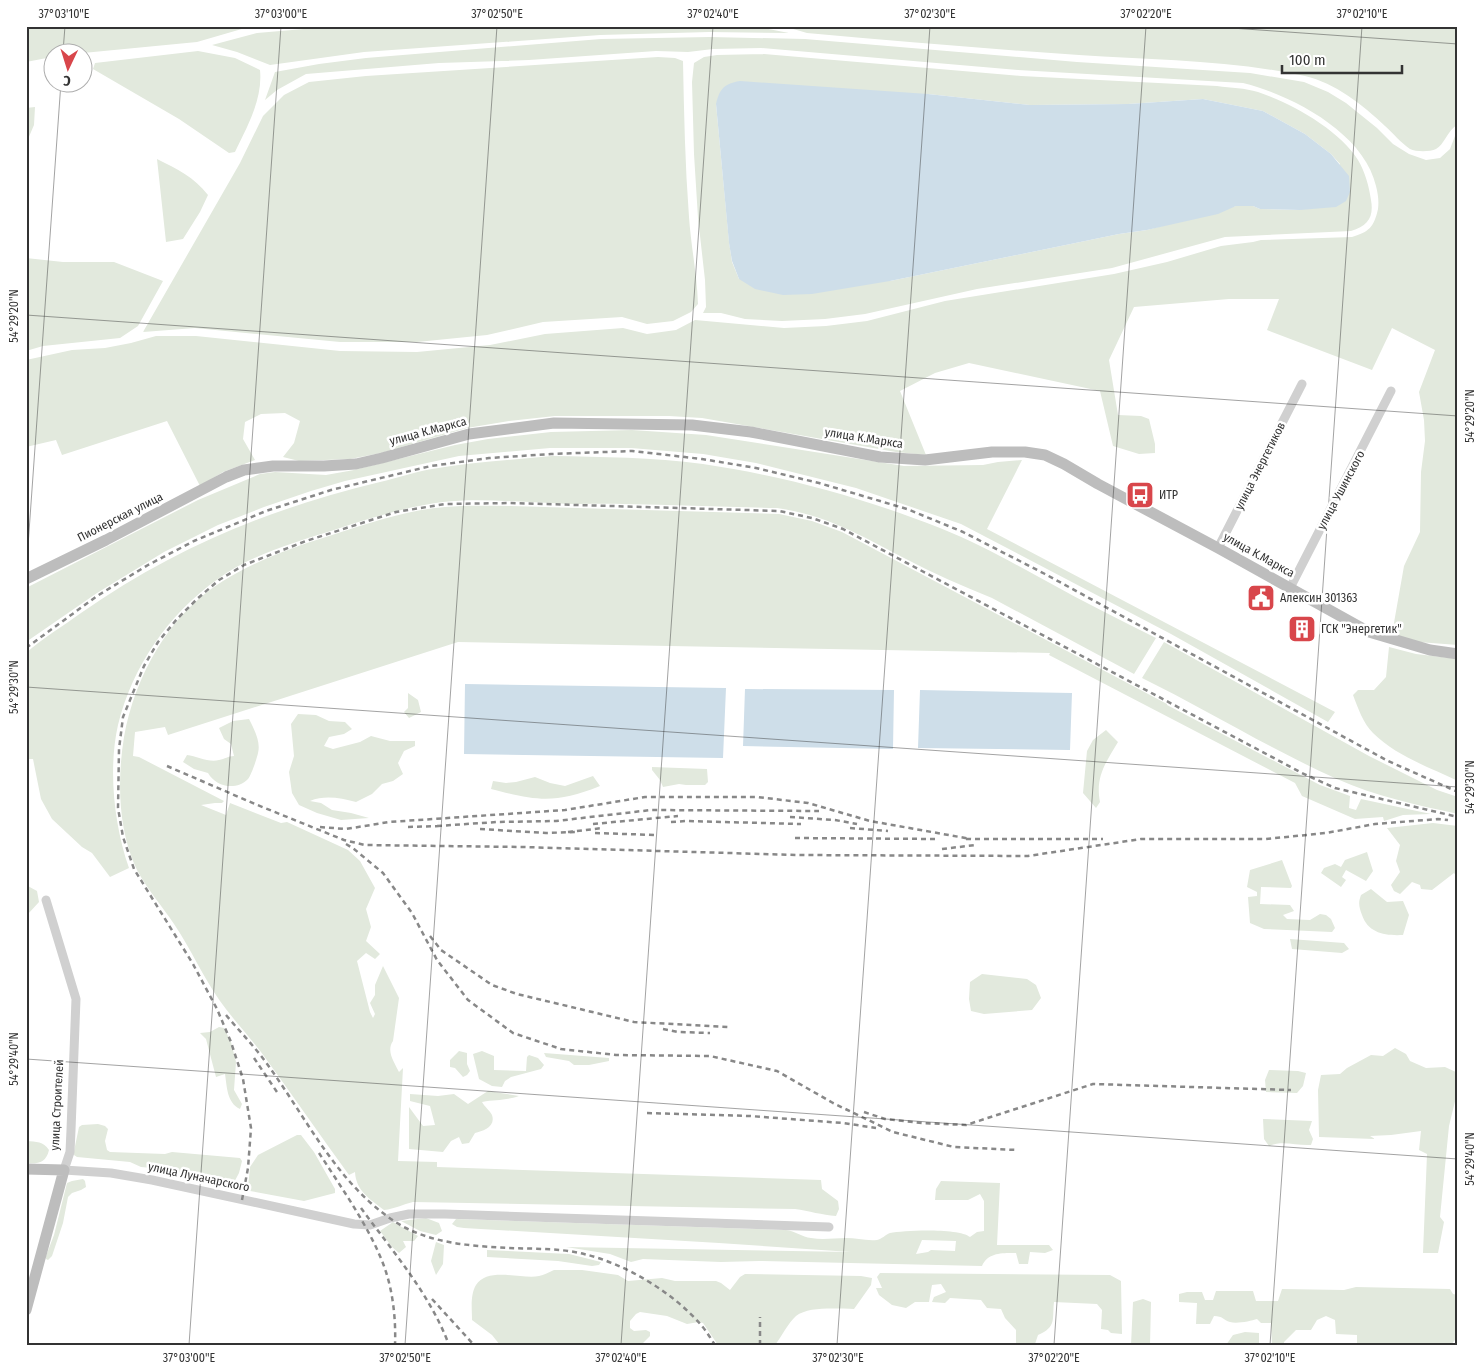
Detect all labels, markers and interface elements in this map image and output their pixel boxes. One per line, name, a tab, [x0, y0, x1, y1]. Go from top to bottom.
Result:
text: 37°03'10"E	[39, 7, 90, 21]
text: 37°03'00"E	[255, 7, 308, 21]
text: 37°02'50"E	[471, 7, 523, 21]
text: 37°02'40"E	[687, 7, 739, 21]
text: 37°02'30"E	[904, 7, 956, 21]
text: 37°02'20"E	[1120, 7, 1172, 21]
text: 37°02'10"E	[1337, 7, 1388, 21]
north arrow	[42, 42, 92, 92]
scale bar	[1282, 42, 1402, 74]
text: 100 m	[1289, 51, 1326, 69]
text: С	[62, 72, 71, 89]
text: 54°29'20"N	[7, 289, 21, 343]
text: 54°29'20"N	[1463, 389, 1477, 443]
street label: улица К.Маркса	[388, 414, 468, 448]
street label: улица Энергетиков	[1232, 420, 1288, 512]
street label: улица К.Маркса	[824, 425, 904, 451]
street label: улица Ушинского	[1314, 448, 1368, 532]
bus stop icon: ИТР	[1125, 480, 1155, 510]
place label: ИТР	[1159, 488, 1178, 502]
street label: Пионерская улица	[75, 489, 165, 545]
street label: улица К.Маркса	[1221, 530, 1297, 580]
public building icon: Алексин 301363	[1246, 583, 1276, 613]
place label: Алексин 301363	[1280, 591, 1357, 605]
building icon: ГСК "Энергетик"	[1287, 614, 1317, 644]
place label: ГСК "Энергетик"	[1321, 622, 1402, 636]
text: 54°29'30"N	[7, 660, 21, 714]
text: 54°29'30"N	[1463, 760, 1477, 814]
text: 54°29'40"N	[7, 1032, 21, 1086]
street label: улица Строителей	[48, 1059, 66, 1151]
text: 54°29'40"N	[1463, 1132, 1477, 1186]
street label: улица Луначарского	[147, 1159, 251, 1195]
text: 37°03'00"E	[163, 1351, 216, 1365]
text: 37°02'50"E	[379, 1351, 431, 1365]
text: 37°02'40"E	[595, 1351, 647, 1365]
text: 37°02'30"E	[812, 1351, 864, 1365]
text: 37°02'20"E	[1028, 1351, 1080, 1365]
text: 37°02'10"E	[1245, 1351, 1296, 1365]

